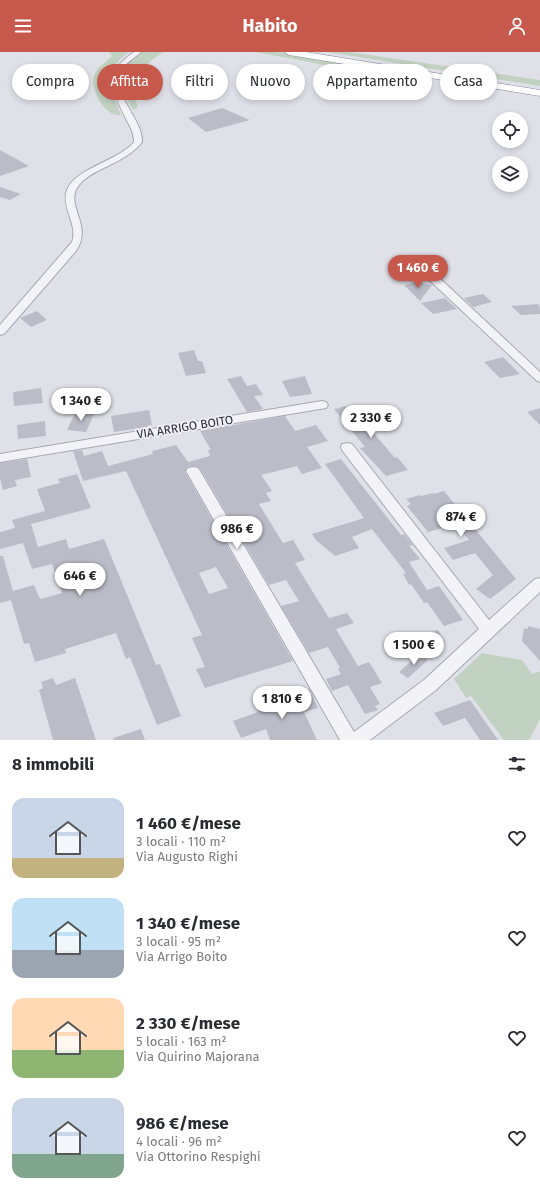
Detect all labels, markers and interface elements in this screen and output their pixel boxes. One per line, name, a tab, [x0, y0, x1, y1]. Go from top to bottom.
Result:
icon: menu	[12, 15, 34, 37]
text: Habito	[243, 15, 297, 37]
icon: person	[506, 15, 528, 37]
chip: Compra	[12, 64, 89, 100]
chip: Affitta	[97, 64, 163, 100]
chip: Filtri	[171, 64, 228, 100]
chip: Nuovo	[236, 64, 305, 100]
chip: Appartamento	[313, 64, 432, 100]
chip: Casa	[440, 64, 497, 100]
map controls	[492, 112, 528, 192]
button: locate	[492, 112, 528, 148]
button: layers	[492, 156, 528, 192]
pin: 1 460 €	[381, 255, 455, 289]
text: 1 460 €	[397, 260, 439, 275]
pin: 1 340 €	[44, 388, 118, 422]
text: 1 340 €	[60, 393, 102, 408]
pin: 2 330 €	[334, 405, 408, 439]
text: 2 330 €	[350, 410, 392, 425]
street label: VIA ARRIGO BOITO	[136, 412, 234, 442]
pin: 874 €	[433, 504, 489, 538]
text: 874 €	[445, 509, 477, 524]
pin: 986 €	[209, 516, 265, 550]
text: 986 €	[221, 521, 253, 536]
pin: 646 €	[52, 563, 108, 597]
text: 646 €	[64, 568, 96, 583]
pin: 1 500 €	[377, 632, 451, 666]
text: 1 500 €	[393, 637, 435, 652]
pin: 1 810 €	[245, 686, 319, 720]
text: 1 810 €	[262, 691, 302, 706]
icon: filters	[506, 753, 528, 775]
text: 8 immobili	[12, 754, 94, 775]
text: 1 460 €/mese	[136, 813, 241, 834]
icon: home	[44, 814, 92, 862]
icon: heart	[506, 827, 528, 849]
text: 3 locali · 110 m²	[136, 834, 226, 849]
text: Via Augusto Righi	[136, 849, 238, 864]
text: 1 340 €/mese	[136, 913, 240, 934]
icon: home	[44, 914, 92, 962]
icon: heart	[506, 927, 528, 949]
text: 3 locali · 95 m²	[136, 934, 221, 949]
text: Via Arrigo Boito	[136, 949, 227, 964]
text: 2 330 €/mese	[136, 1013, 240, 1034]
icon: home	[44, 1014, 92, 1062]
icon: heart	[506, 1027, 528, 1049]
text: 5 locali · 163 m²	[136, 1034, 226, 1049]
text: Via Quirino Majorana	[136, 1049, 260, 1064]
text: 986 €/mese	[136, 1113, 229, 1134]
icon: home	[44, 1114, 92, 1162]
icon: heart	[506, 1127, 528, 1149]
text: 4 locali · 96 m²	[136, 1134, 222, 1149]
text: Via Ottorino Respighi	[136, 1149, 261, 1164]

